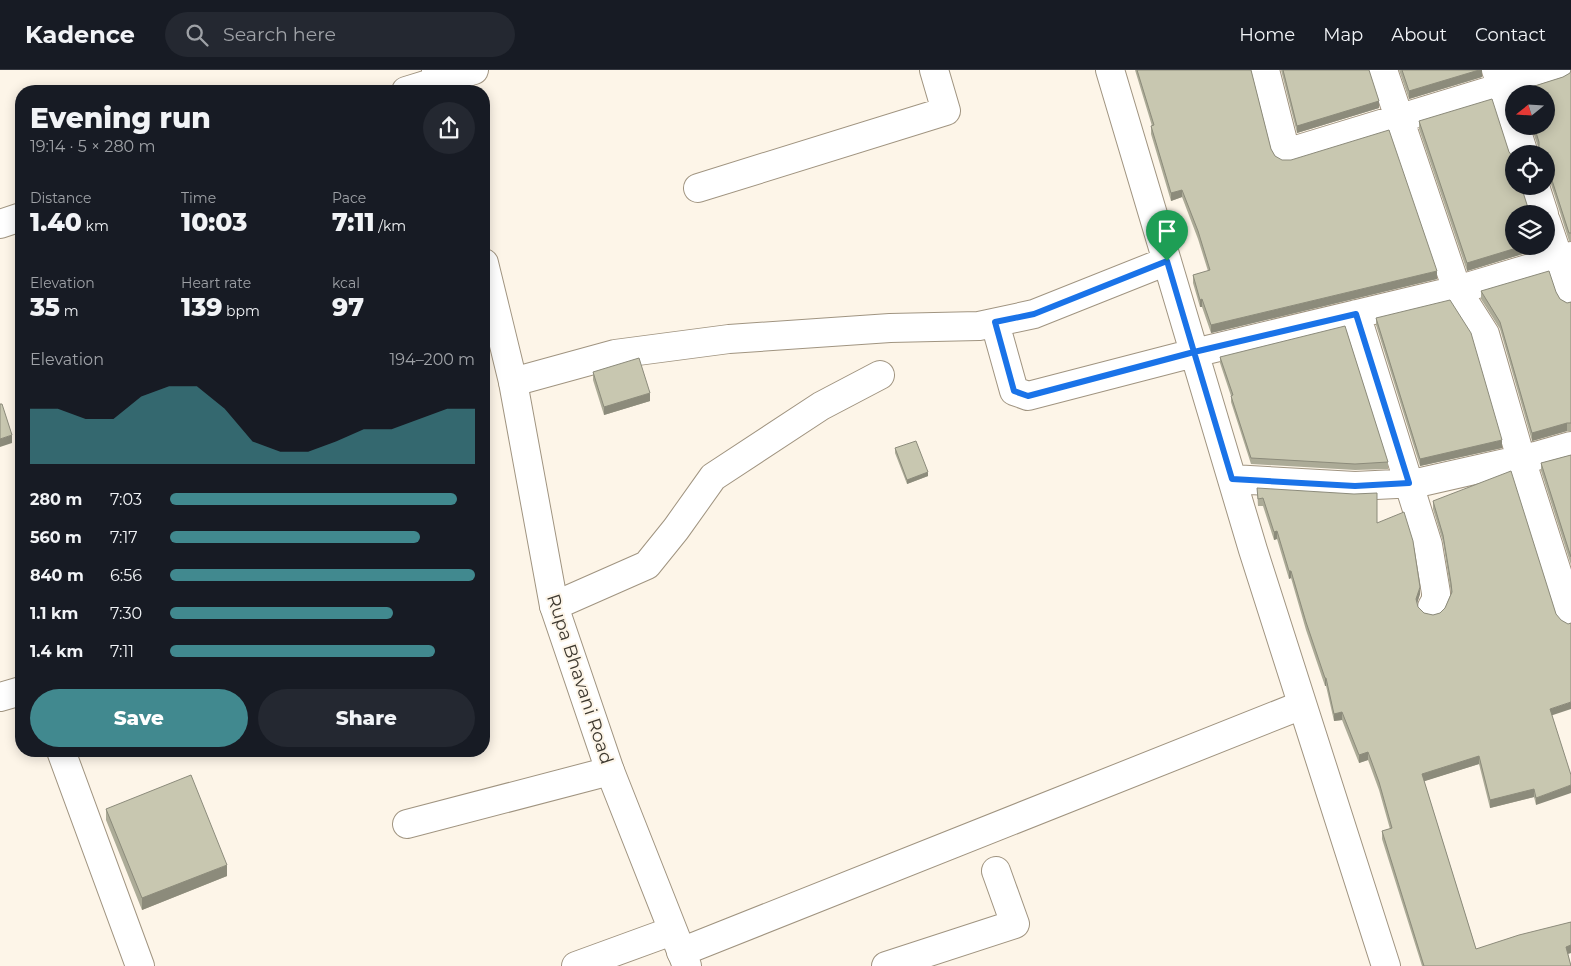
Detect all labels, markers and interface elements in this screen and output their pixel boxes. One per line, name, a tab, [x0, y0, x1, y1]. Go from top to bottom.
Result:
search box	[165, 12, 515, 57]
text: Kadence	[25, 20, 135, 49]
icon: search	[183, 21, 211, 49]
text: Search here	[223, 23, 336, 46]
text: Home	[1239, 24, 1295, 46]
text: Map	[1323, 24, 1363, 46]
text: About	[1391, 24, 1447, 46]
text: Contact	[1475, 24, 1546, 46]
north arrow	[1505, 85, 1555, 135]
map controls	[1505, 85, 1555, 255]
text: Evening run	[30, 101, 211, 135]
button: share	[423, 102, 475, 154]
text: 19:14 · 5 × 280 m	[30, 137, 155, 156]
button: locate	[1505, 145, 1555, 195]
text: Distance	[30, 189, 92, 207]
text: Time	[181, 189, 216, 207]
text: Pace	[332, 189, 366, 207]
button: layers	[1505, 205, 1555, 255]
text: 1.40	[30, 207, 82, 237]
text: 10:03	[181, 207, 247, 237]
text: 7:11	[332, 207, 375, 237]
pin	[1146, 210, 1188, 261]
text: km	[82, 217, 109, 235]
text: /km	[375, 217, 406, 235]
icon: arrive	[1153, 217, 1181, 245]
text: Elevation	[30, 274, 95, 292]
text: Heart rate	[181, 274, 251, 292]
text: kcal	[332, 274, 360, 292]
text: 35	[30, 292, 60, 322]
text: 139	[181, 292, 222, 322]
text: 97	[332, 292, 364, 322]
text: m	[60, 302, 79, 320]
text: bpm	[222, 302, 260, 320]
text: Elevation	[30, 350, 104, 369]
text: 194–200 m	[390, 350, 475, 369]
text: 280 m	[30, 490, 82, 509]
text: 7:03	[110, 490, 142, 509]
text: 560 m	[30, 528, 82, 547]
text: 7:17	[110, 528, 138, 547]
text: 840 m	[30, 566, 84, 585]
text: 6:56	[110, 566, 142, 585]
street label: Rupa Bhavani Road	[542, 591, 618, 767]
text: 1.1 km	[30, 604, 78, 623]
text: 7:30	[110, 604, 142, 623]
text: 1.4 km	[30, 642, 83, 661]
text: 7:11	[110, 642, 134, 661]
button: Save	[30, 689, 248, 747]
button: Share	[258, 689, 475, 747]

